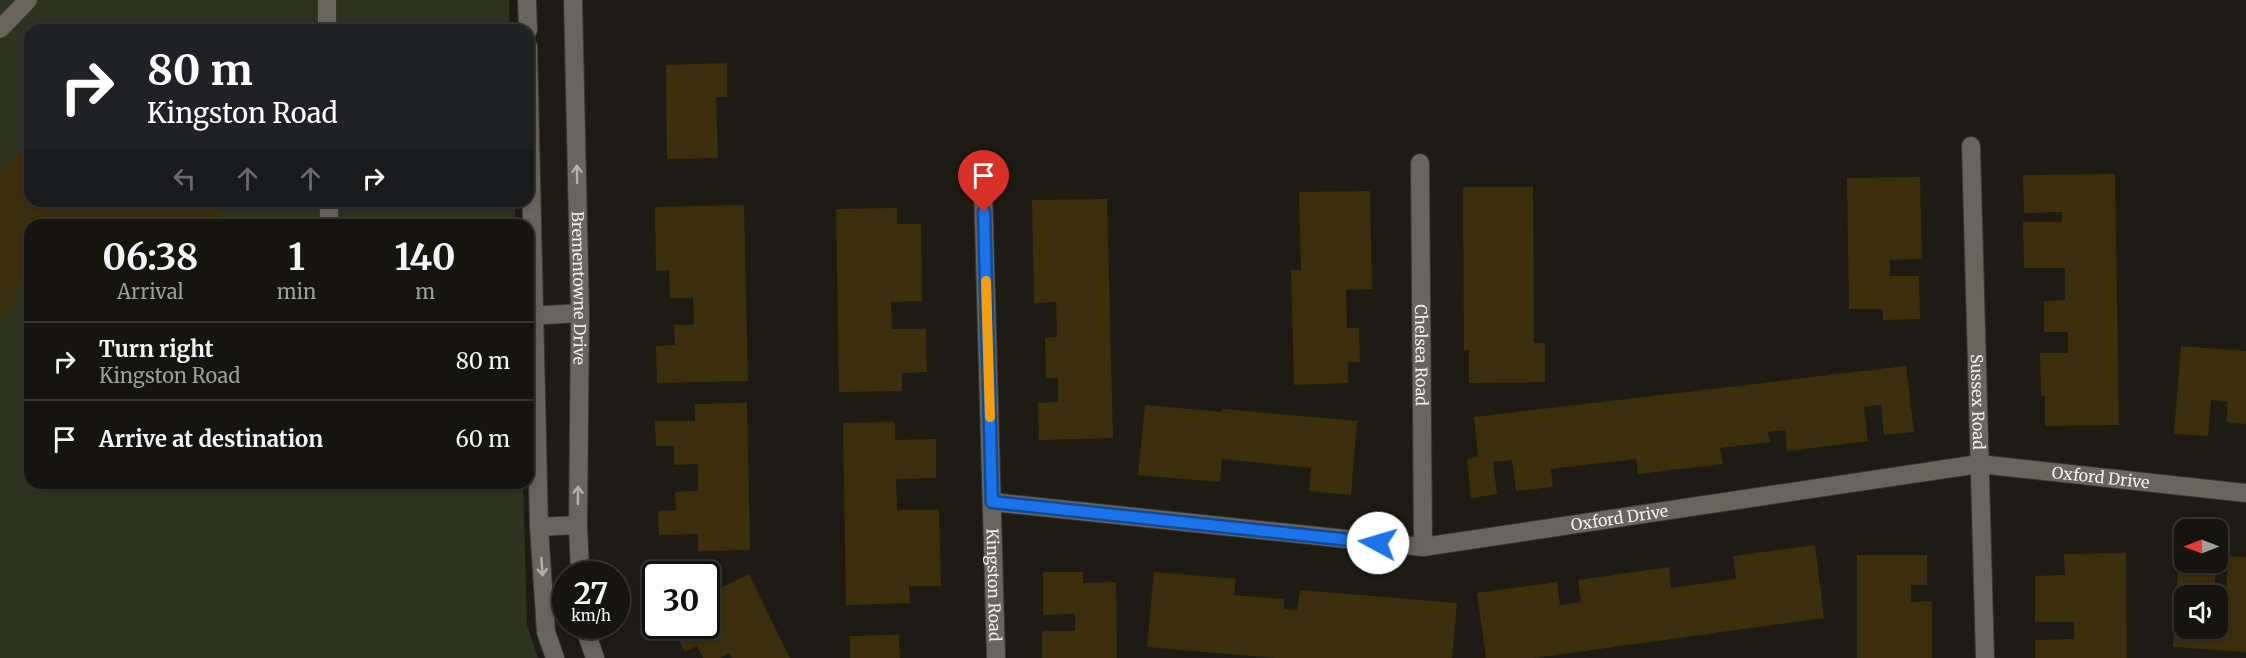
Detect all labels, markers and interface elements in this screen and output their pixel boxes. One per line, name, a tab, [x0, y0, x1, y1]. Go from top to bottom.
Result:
text: 80 m	[147, 44, 253, 96]
icon: right	[48, 48, 126, 126]
text: Kingston Road	[147, 96, 338, 130]
pin	[958, 150, 1009, 212]
icon: arrive	[967, 159, 1000, 192]
icon: left	[168, 162, 201, 195]
icon: ahead	[231, 162, 264, 195]
icon: ahead	[294, 162, 327, 195]
icon: right	[357, 162, 390, 195]
one-way arrow	[571, 165, 583, 185]
street label: Brementowne Drive	[568, 211, 590, 365]
text: 06:38	[102, 235, 198, 280]
text: 1	[288, 235, 305, 280]
text: 140	[395, 235, 456, 280]
text: Arrival	[117, 279, 184, 304]
text: min	[277, 279, 316, 304]
text: m	[415, 279, 435, 304]
street label: Chelsea Road	[1411, 304, 1432, 406]
text: Turn right	[99, 335, 213, 363]
icon: right	[48, 345, 81, 378]
text: 80 m	[456, 347, 510, 375]
street label: Sussex Road	[1967, 354, 1989, 450]
text: Kingston Road	[99, 363, 240, 388]
icon: arrive	[48, 423, 81, 456]
text: Arrive at destination	[99, 425, 323, 453]
text: 60 m	[456, 425, 510, 453]
street label: Oxford Drive	[2051, 462, 2151, 492]
one-way arrow	[572, 486, 584, 506]
street label: Oxford Drive	[1569, 501, 1669, 535]
position arrow	[1346, 511, 1410, 575]
north arrow	[2174, 519, 2228, 573]
map controls	[2174, 519, 2228, 639]
street label: Kingston Road	[982, 528, 1006, 642]
one-way arrow	[536, 556, 547, 576]
speed limit sign: 30	[642, 561, 720, 639]
text: 27	[574, 574, 608, 612]
button: sound	[2174, 585, 2228, 639]
text: km/h	[571, 606, 611, 625]

